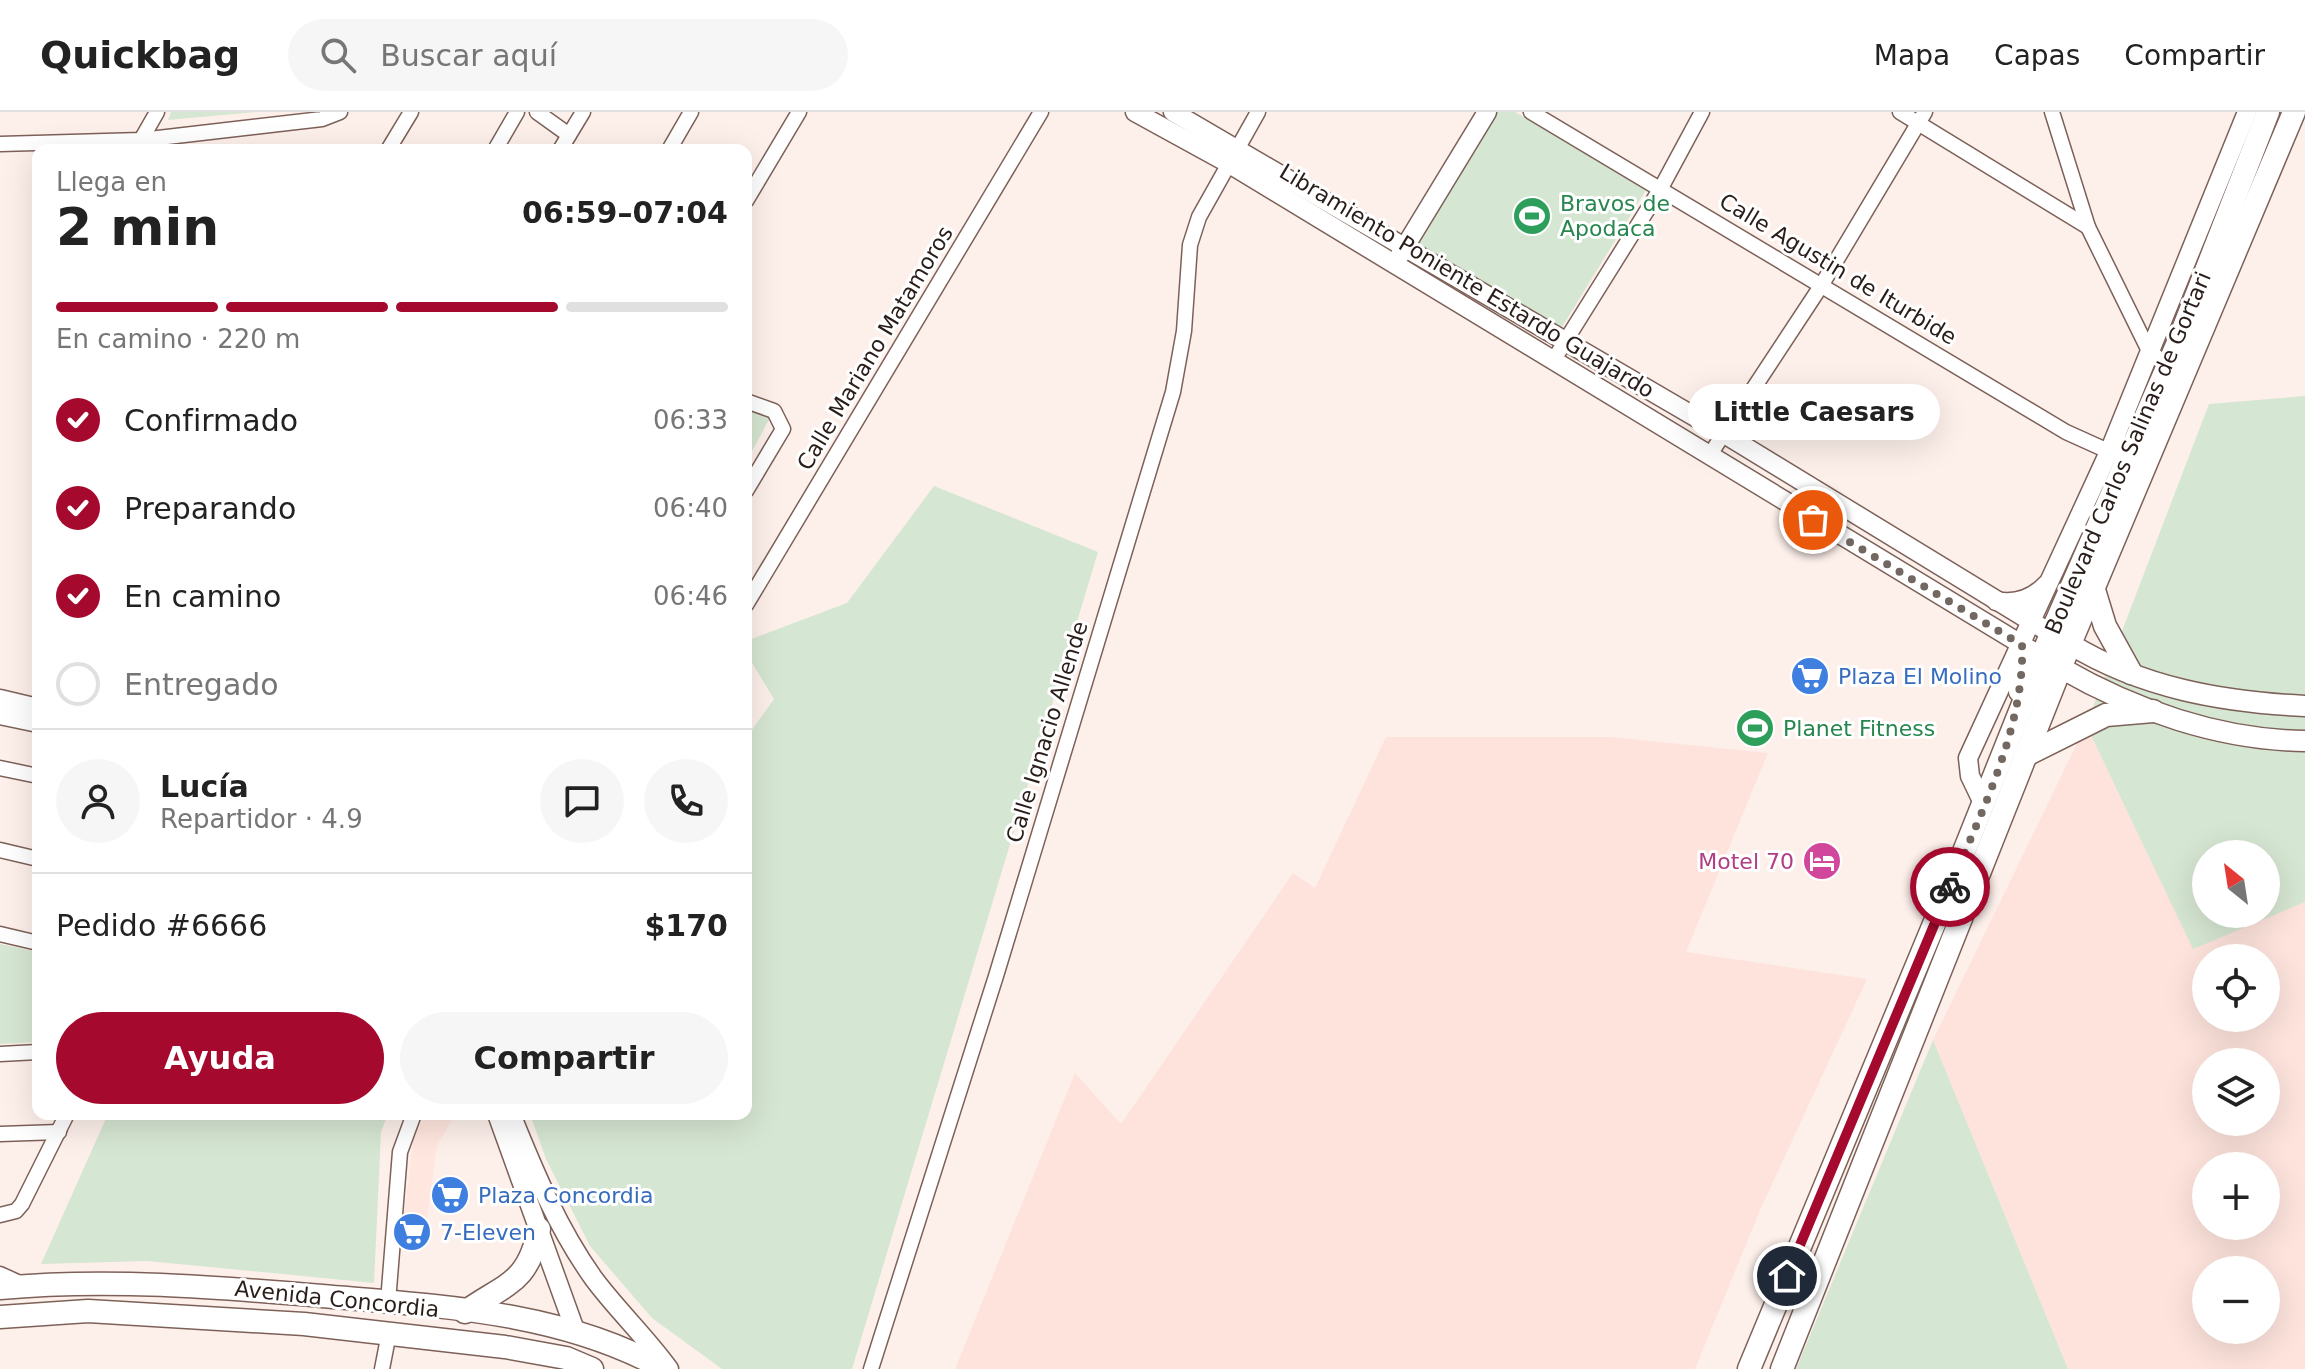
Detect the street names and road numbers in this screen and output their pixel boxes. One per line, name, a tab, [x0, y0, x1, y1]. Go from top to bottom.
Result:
street label: Libramiento Poniente Estardo Guajardo	[1275, 159, 1659, 403]
street label: Calle Agustin de Iturbide	[1715, 188, 1961, 350]
street label: Calle Mariano Matamoros	[792, 222, 958, 474]
street label: Boulevard Carlos Salinas de Gortari	[2040, 268, 2216, 638]
street label: Calle Ignacio Allende	[1001, 618, 1093, 846]
street label: Avenida Concordia	[234, 1276, 440, 1322]

